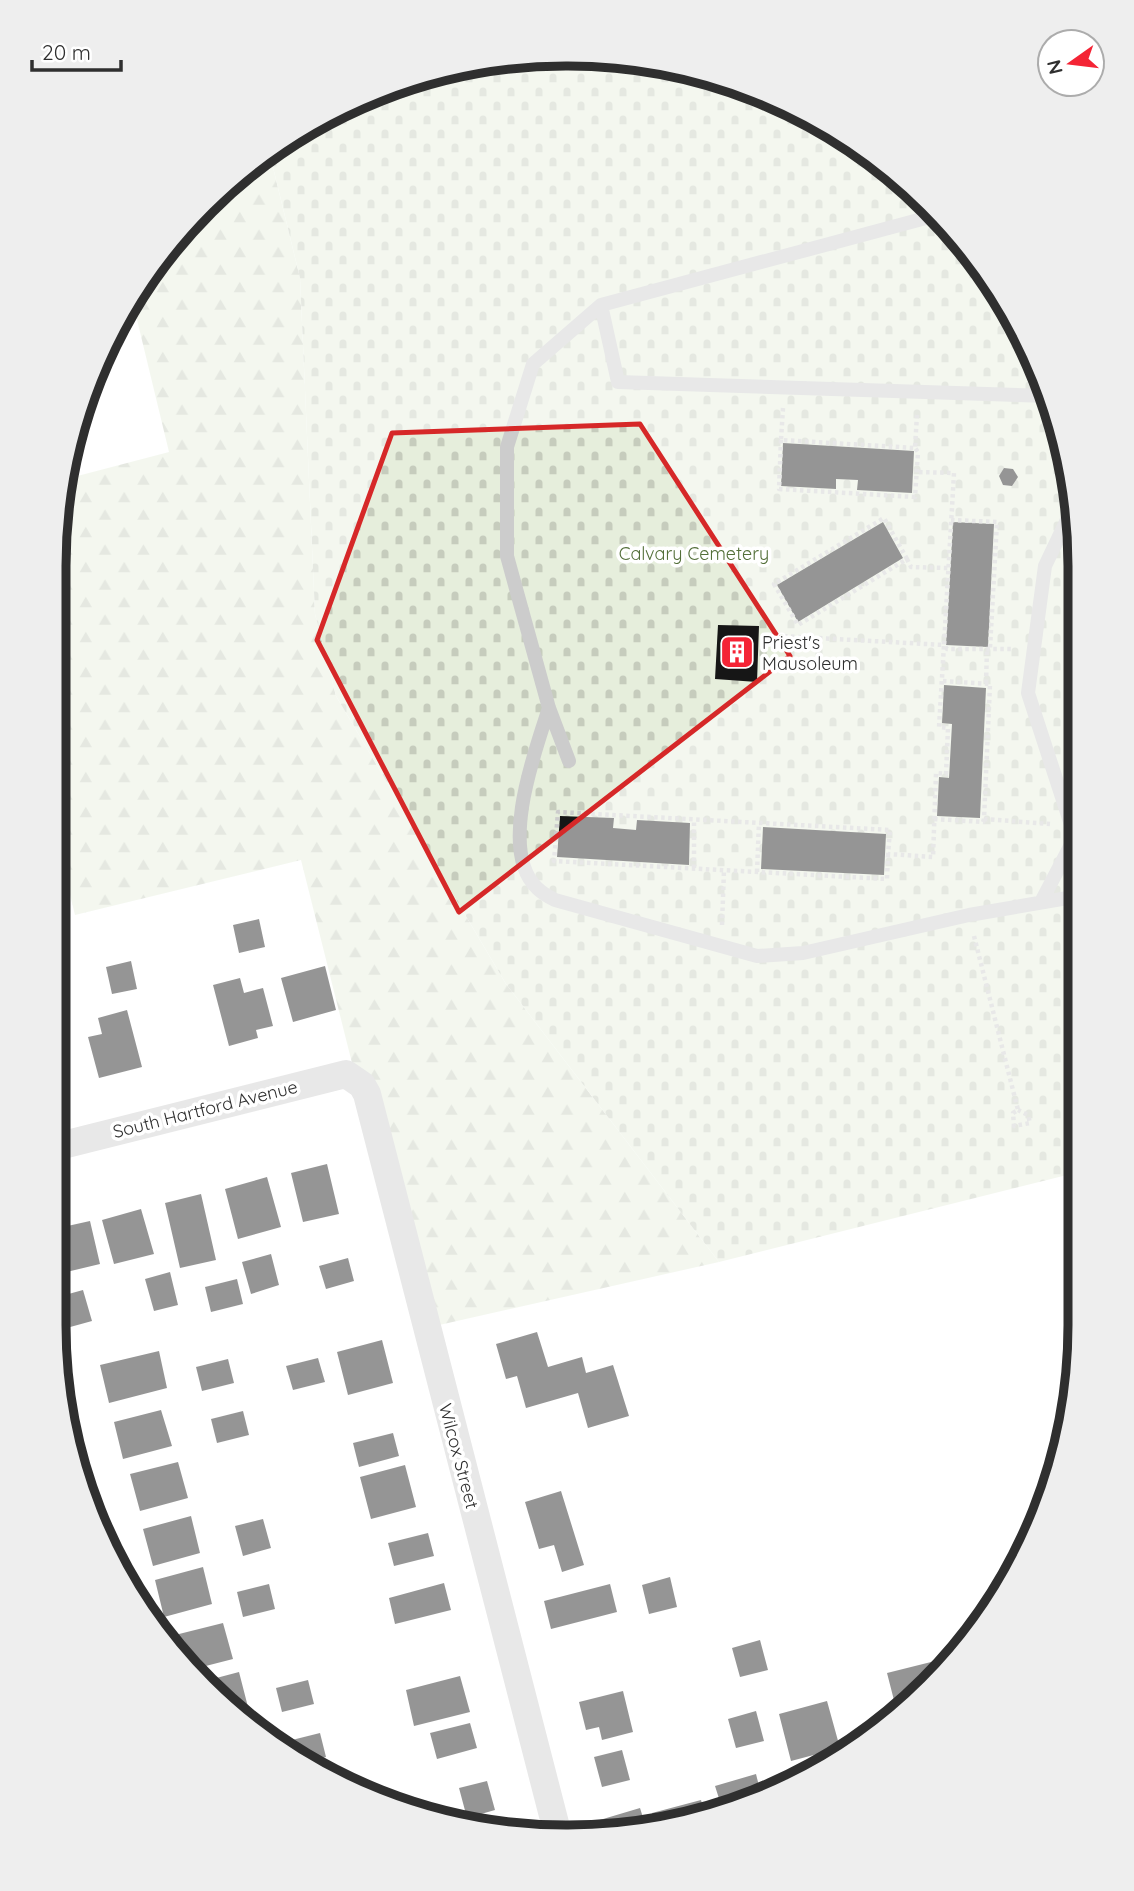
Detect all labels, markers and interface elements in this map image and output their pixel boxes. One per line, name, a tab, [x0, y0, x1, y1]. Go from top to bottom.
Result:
scale bar	[32, 28, 121, 72]
north arrow	[1036, 28, 1106, 98]
text: 20 m	[42, 39, 91, 65]
text: N	[1041, 57, 1068, 77]
park label: Calvary Cemetery	[619, 542, 769, 565]
place label: Priest's Mausoleum	[762, 631, 858, 675]
building icon: Priest's Mausoleum	[718, 633, 756, 671]
street label: South Hartford Avenue	[110, 1075, 300, 1143]
street label: Wilcox Street	[434, 1401, 484, 1511]

